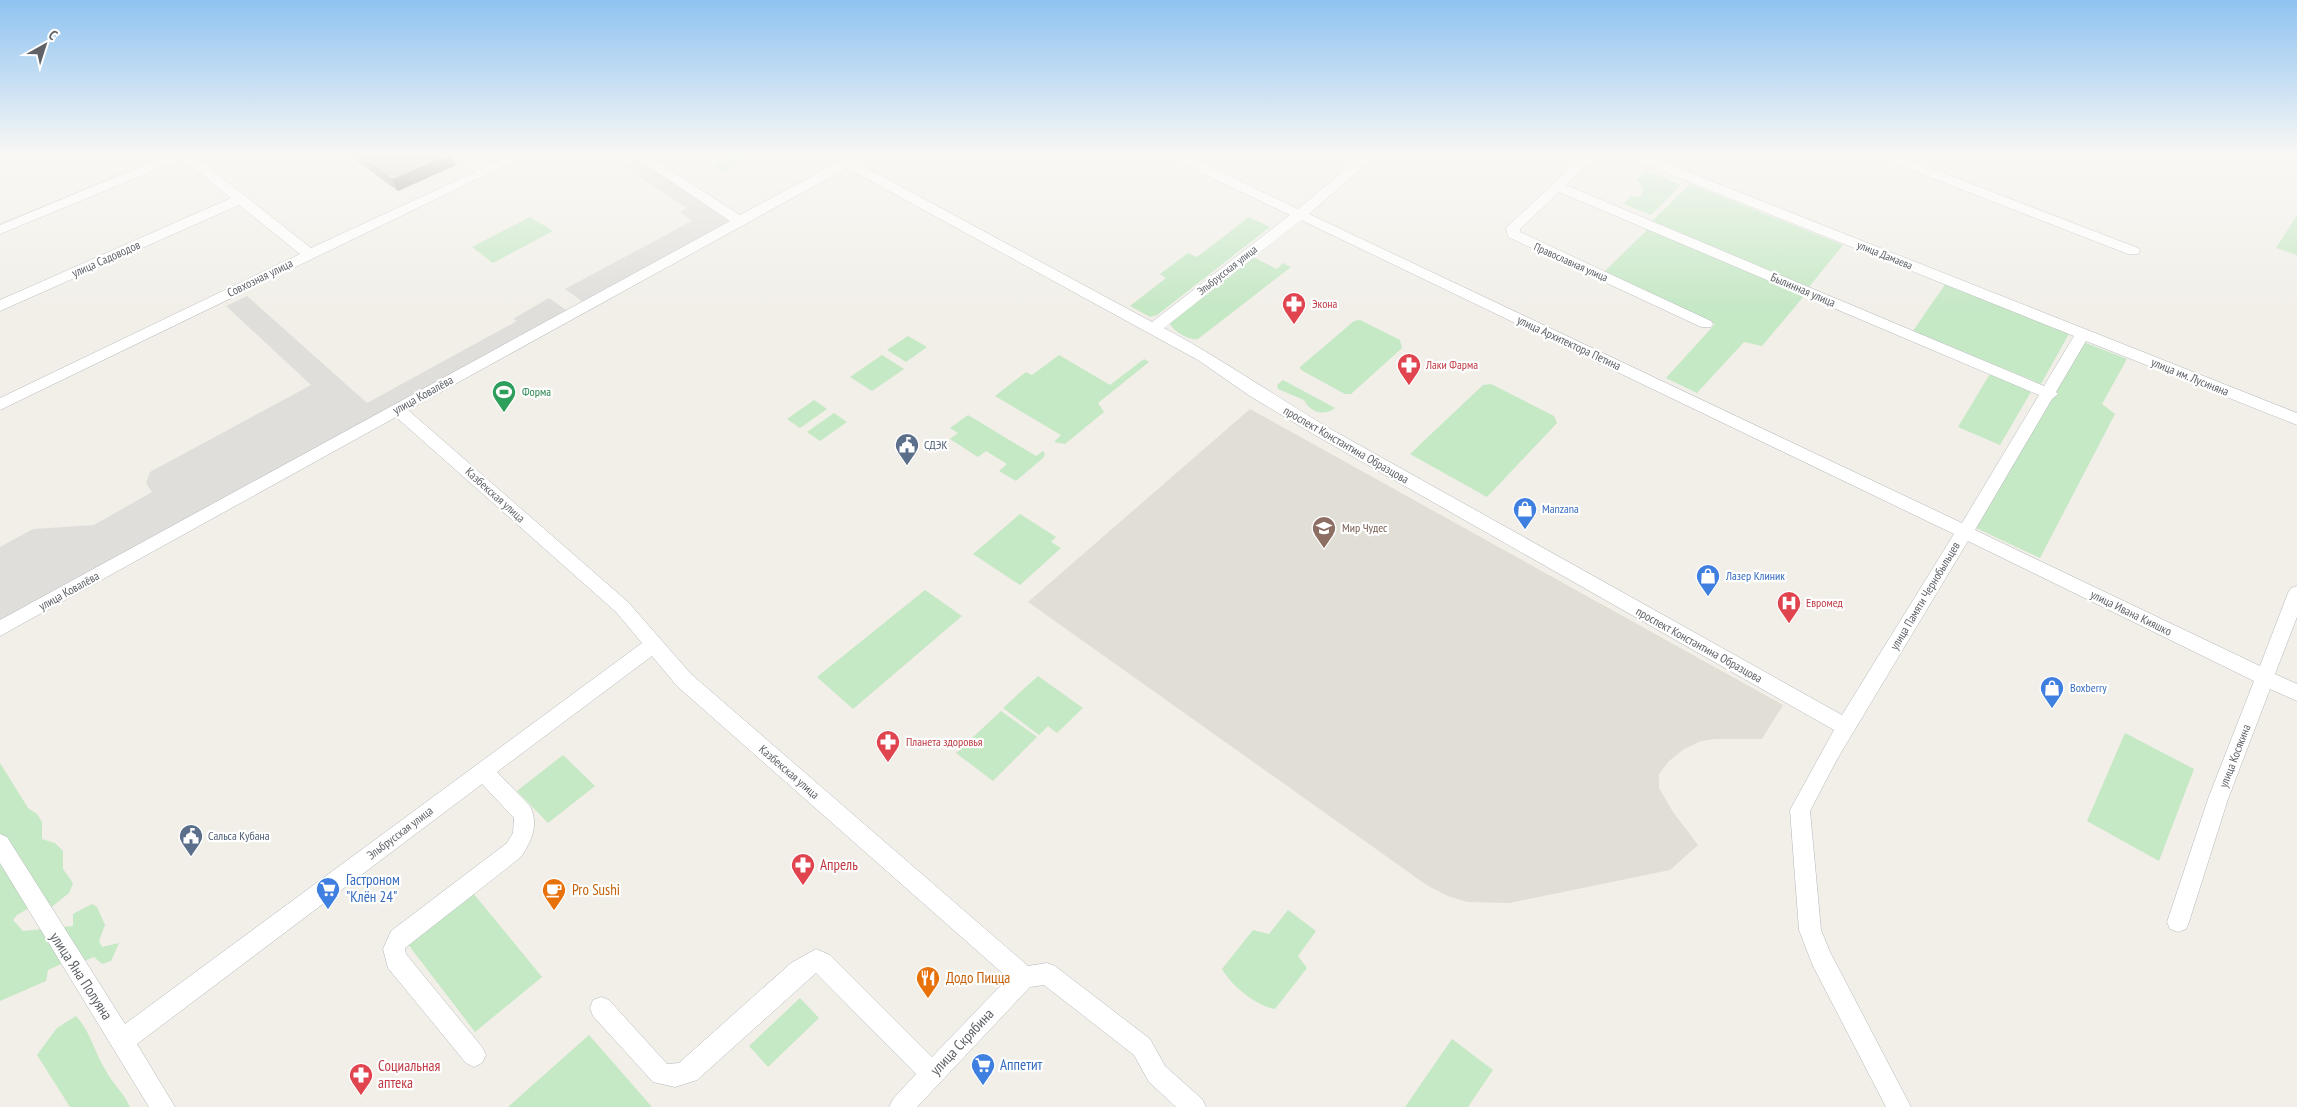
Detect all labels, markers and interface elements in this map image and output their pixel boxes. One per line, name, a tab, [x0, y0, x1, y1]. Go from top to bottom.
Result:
north arrow	[20, 20, 70, 70]
text: С	[45, 26, 62, 44]
street label: улица Садоводов	[69, 237, 142, 280]
street label: улица Дамаева	[1855, 238, 1915, 272]
street label: Православная улица	[1532, 239, 1610, 285]
street label: Эльбрусская улица	[1194, 242, 1260, 298]
street label: Совхозная улица	[225, 255, 295, 300]
street label: Былинная улица	[1769, 269, 1838, 310]
pharmacy icon: Экона	[1281, 291, 1307, 325]
place label: Экона	[1312, 296, 1338, 311]
street label: улица Архитектора Петина	[1515, 312, 1624, 373]
pharmacy icon: Лаки Фарма	[1396, 352, 1422, 386]
street label: улица им. Лусиняна	[2149, 354, 2231, 399]
place label: Лаки Фарма	[1425, 357, 1478, 372]
street label: улица Ковалёва	[390, 372, 456, 417]
sports icon: Форма	[491, 379, 517, 413]
place label: Форма	[522, 384, 551, 399]
street label: проспект Константина Образцова	[1281, 403, 1412, 487]
public building icon: СДЭК	[894, 432, 920, 466]
place label: СДЭК	[924, 437, 947, 452]
street label: Казбекская улица	[462, 464, 528, 525]
shop icon: Manzana	[1512, 496, 1538, 530]
place label: Manzana	[1542, 501, 1579, 516]
school or university icon: Мир Чудес	[1311, 515, 1337, 549]
place label: Мир Чудес	[1342, 520, 1388, 535]
street label: улица Памяти Чернобыльцев	[1886, 539, 1963, 652]
shop icon: Лазер Клиник	[1695, 563, 1721, 597]
street label: улица Ковалёва	[36, 568, 102, 613]
place label: Лазер Клиник	[1725, 568, 1785, 583]
street label: улица Ивана Кияшко	[2088, 586, 2174, 639]
hospital icon: Евромед	[1776, 590, 1802, 624]
place label: Евромед	[1806, 595, 1843, 610]
street label: проспект Константина Образцова	[1633, 604, 1765, 686]
shop icon: Boxberry	[2039, 675, 2065, 709]
place label: Boxberry	[2070, 680, 2107, 695]
street label: улица Косякина	[2216, 722, 2254, 790]
pharmacy icon: Планета здоровья	[875, 729, 901, 763]
place label: Планета здоровья	[906, 734, 983, 749]
street label: Казбекская улица	[756, 741, 823, 802]
street label: Эльбрусская улица	[364, 803, 436, 862]
public building icon: Сальса Кубана	[178, 823, 204, 857]
place label: Сальса Кубана	[208, 828, 270, 843]
pharmacy icon: Апрель	[790, 852, 816, 886]
place label: Апрель	[820, 855, 858, 874]
place label: Гастроном "Клён 24"	[346, 870, 400, 906]
supermarket icon: Гастроном "Клён 24"	[315, 876, 341, 910]
cafe icon: Pro Sushi	[541, 877, 567, 911]
place label: Pro Sushi	[572, 880, 620, 899]
street label: улица Яна Полуяна	[46, 928, 117, 1023]
restaurant icon: Додо Пицца	[915, 965, 941, 999]
place label: Додо Пицца	[946, 968, 1010, 987]
street label: улица Скрябина	[926, 1004, 997, 1079]
supermarket icon: Аппетит	[970, 1052, 996, 1086]
place label: Аппетит	[1000, 1055, 1043, 1074]
place label: Социальная аптека	[378, 1056, 440, 1092]
pharmacy icon: Социальная аптека	[348, 1062, 374, 1096]

